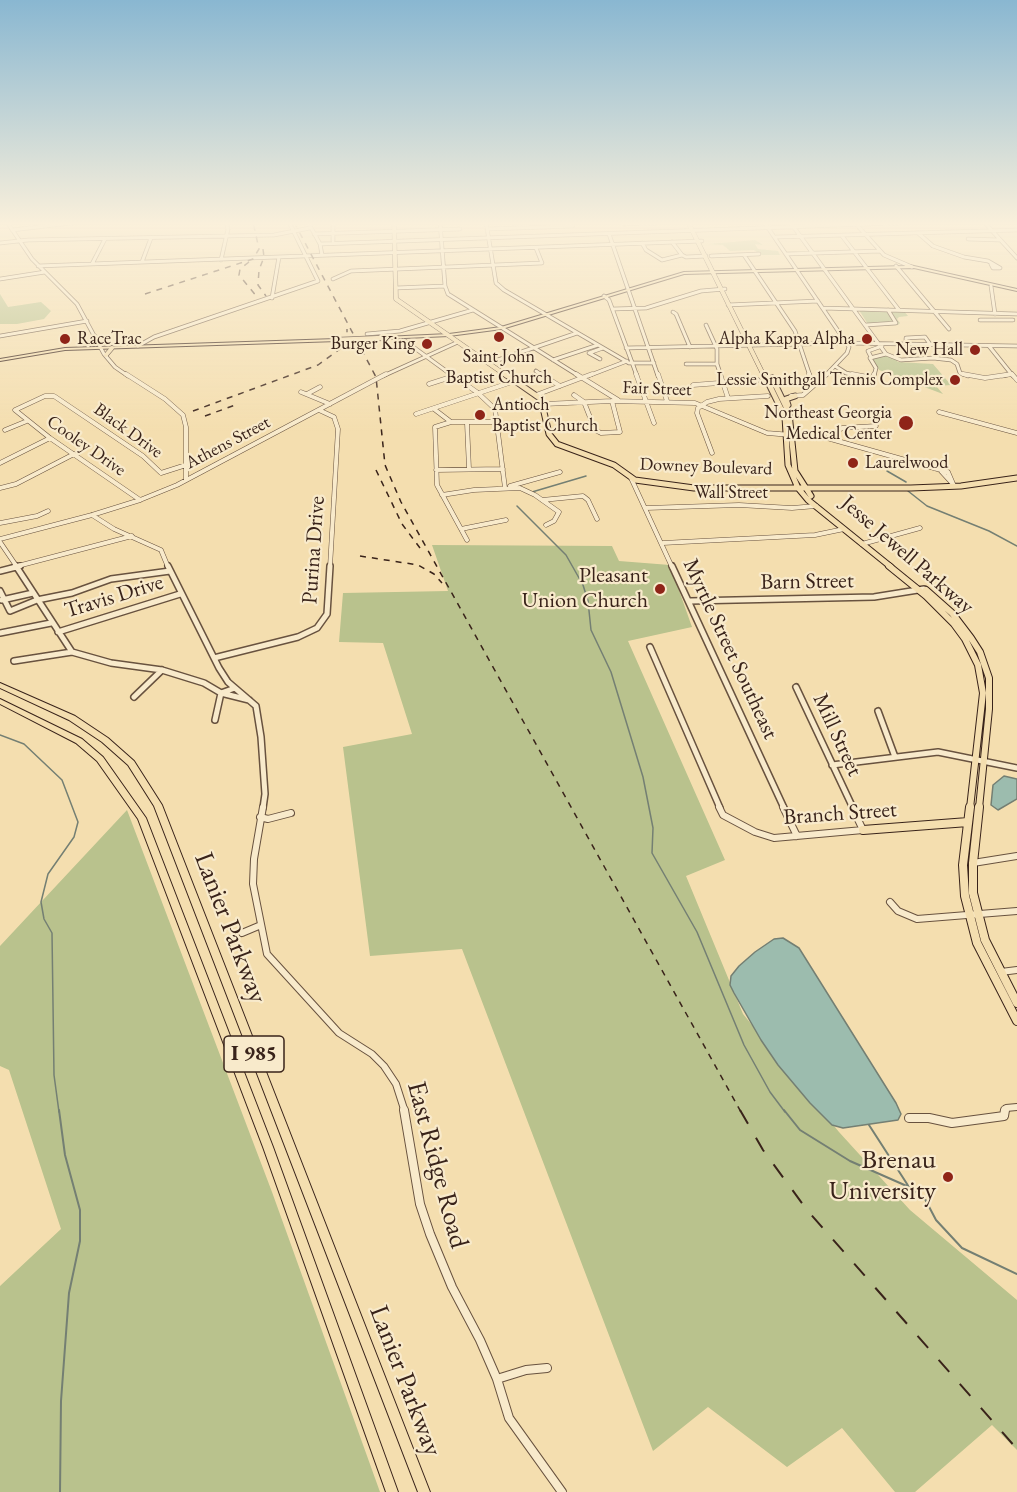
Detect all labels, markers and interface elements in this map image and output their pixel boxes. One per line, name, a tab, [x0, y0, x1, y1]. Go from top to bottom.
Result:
place label: RaceTrac	[77, 328, 142, 350]
place label: Alpha Kappa Alpha	[718, 328, 855, 350]
marker: Saint John Baptist Church	[492, 330, 506, 344]
marker: RaceTrac	[58, 332, 72, 346]
marker: Alpha Kappa Alpha	[860, 332, 874, 346]
place label: Burger King	[330, 333, 415, 355]
marker: Burger King	[420, 337, 434, 351]
place label: New Hall	[895, 339, 963, 361]
marker: New Hall	[968, 343, 982, 357]
place label: Saint John Baptist Church	[446, 346, 552, 388]
place label: Lessie Smithgall Tennis Complex	[716, 369, 943, 391]
marker: Lessie Smithgall Tennis Complex	[948, 373, 962, 387]
street label: Fair Street	[622, 377, 692, 401]
place label: Antioch Baptist Church	[492, 394, 598, 436]
street label: Black Drive	[89, 399, 167, 463]
place label: Northeast Georgia Medical Center	[764, 402, 892, 444]
marker: Antioch Baptist Church	[473, 408, 487, 422]
street label: Cooley Drive	[42, 411, 130, 481]
street label: Athens Street	[182, 412, 274, 474]
marker: Northeast Georgia Medical Center	[897, 414, 915, 432]
place label: Laurelwood	[865, 452, 948, 474]
street label: Downey Boulevard	[639, 454, 773, 480]
marker: Laurelwood	[846, 456, 860, 470]
street label: Wall Street	[694, 482, 768, 504]
street label: Jesse Jewell Parkway	[835, 490, 979, 620]
street label: Purina Drive	[297, 495, 331, 605]
street label: Myrtle Street Southeast	[677, 555, 783, 743]
place label: Pleasant Union Church	[522, 563, 648, 614]
street label: Barn Street	[760, 568, 854, 596]
street label: Travis Drive	[61, 570, 167, 624]
marker: Pleasant Union Church	[653, 582, 667, 596]
street label: Mill Street	[806, 689, 868, 781]
street label: Branch Street	[782, 797, 898, 831]
street label: Lanier Parkway	[186, 848, 274, 1008]
road number: I 985	[224, 1036, 284, 1072]
street label: East Ridge Road	[399, 1078, 475, 1252]
place label: Brenau University	[829, 1145, 936, 1208]
marker: Brenau University	[941, 1170, 955, 1184]
street label: Lanier Parkway	[361, 1301, 449, 1461]

